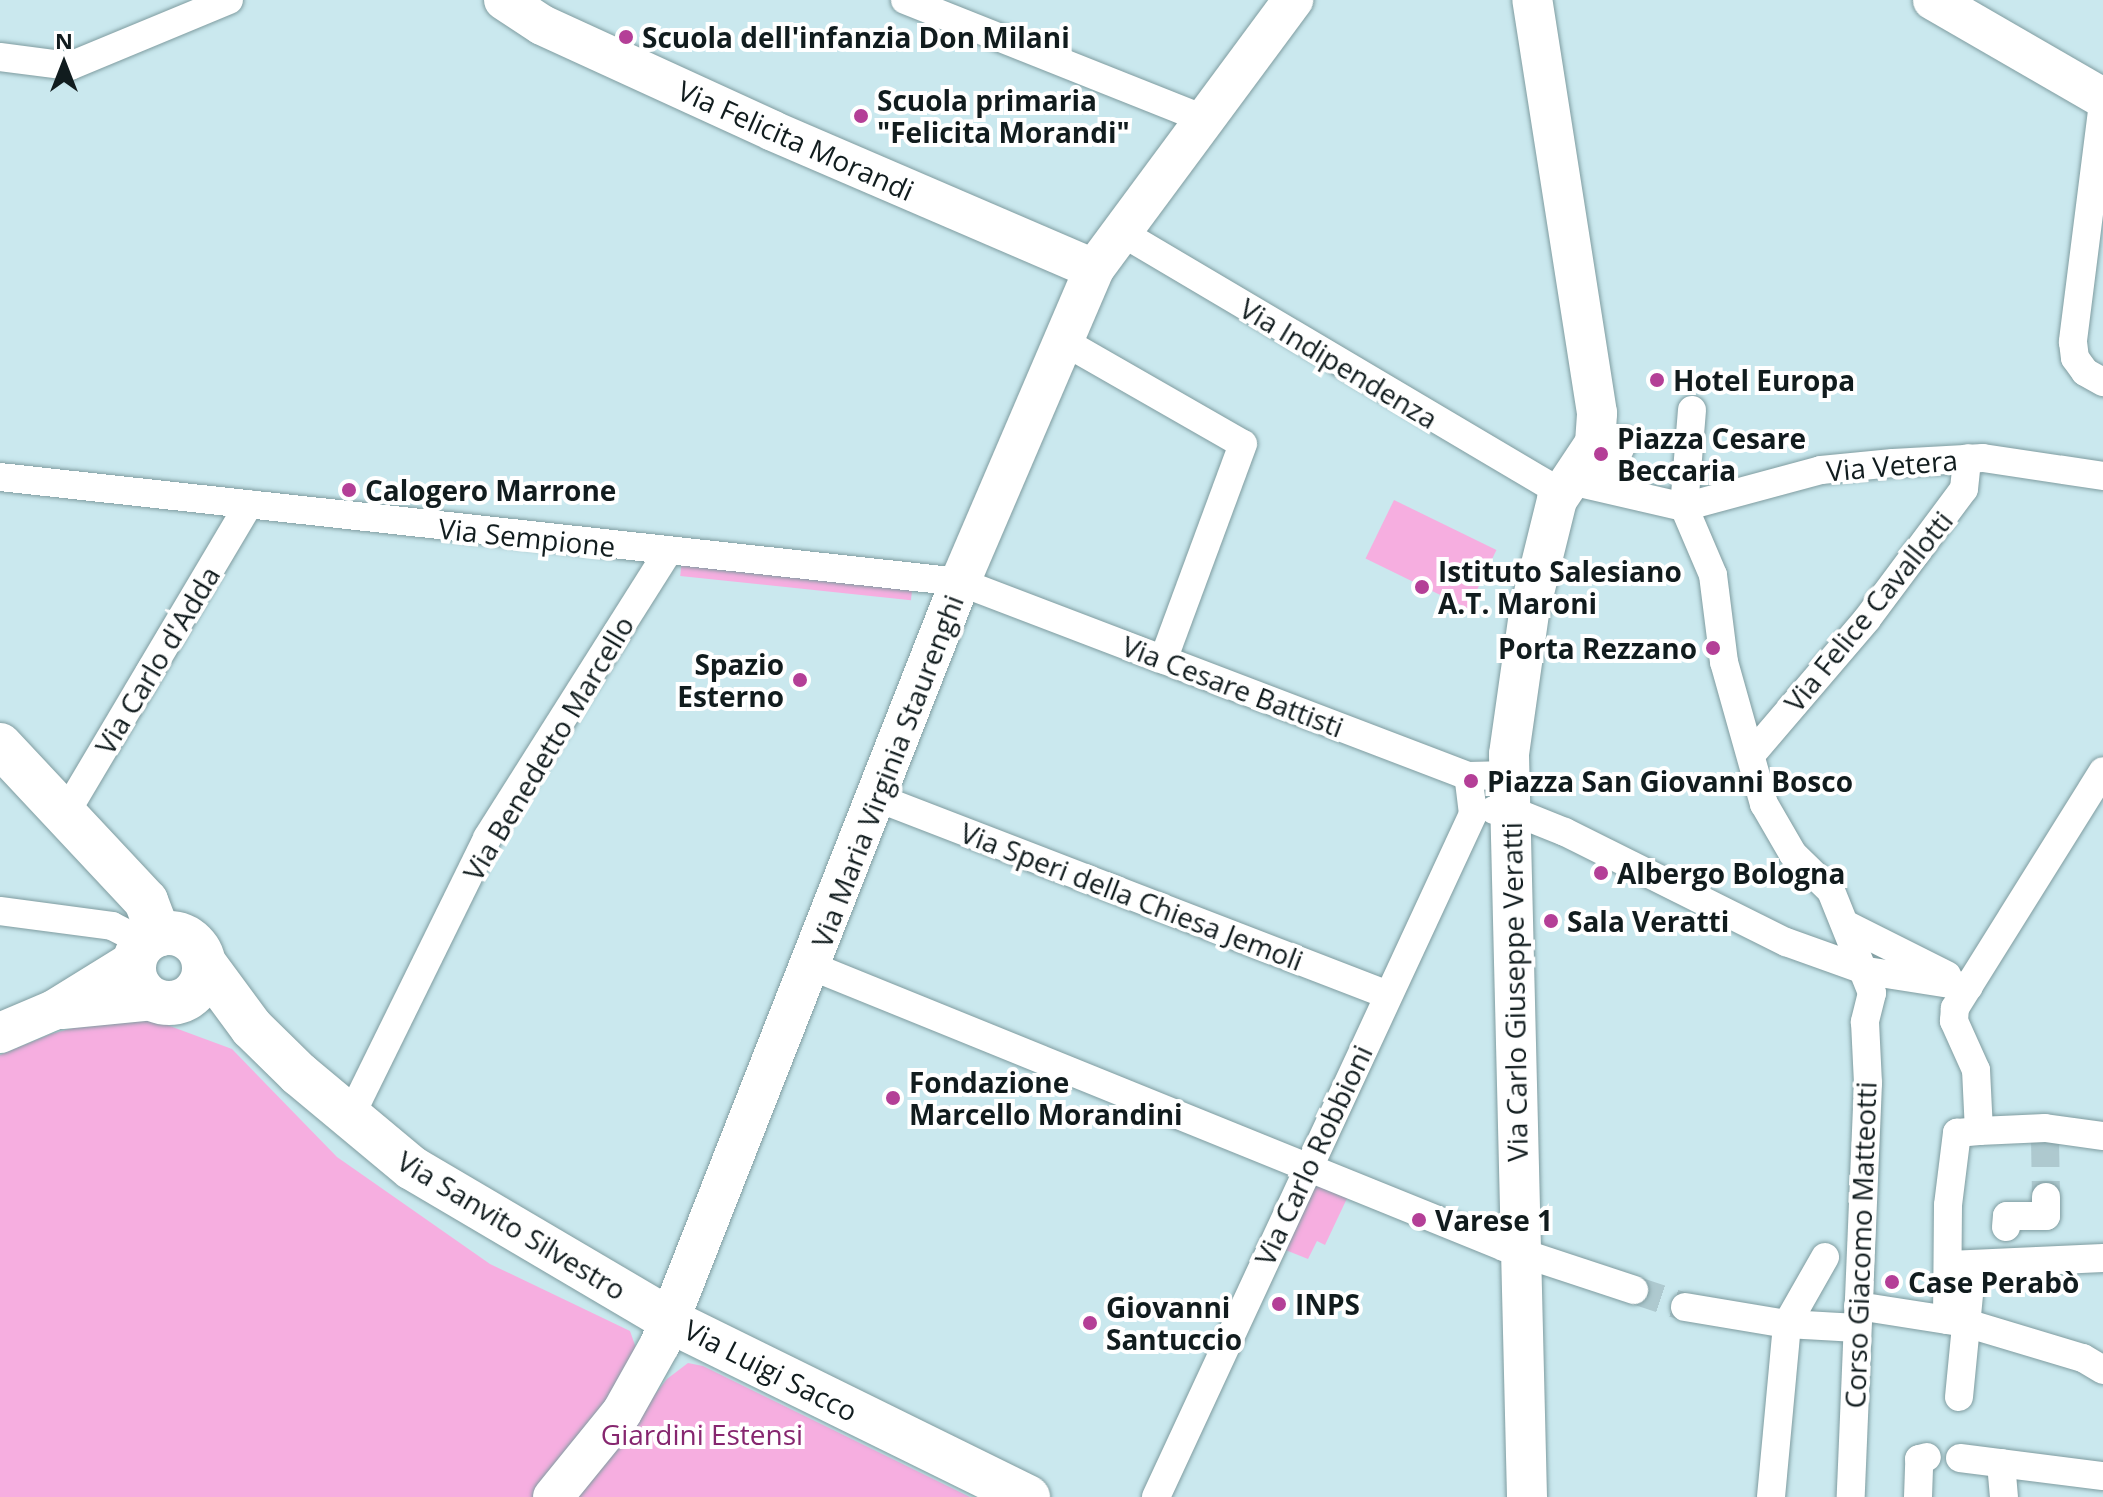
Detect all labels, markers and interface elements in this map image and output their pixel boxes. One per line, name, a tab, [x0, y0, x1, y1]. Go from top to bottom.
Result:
place label: Scuola dell'infanzia Don Milani	[642, 20, 1070, 54]
north arrow	[24, 24, 104, 104]
text: N	[55, 25, 73, 55]
marker: Scuola dell'infanzia Don Milani	[617, 28, 635, 46]
street label: Via Felicita Morandi	[673, 73, 919, 207]
place label: Scuola primaria "Felicita Morandi"	[877, 83, 1130, 149]
marker: Scuola primaria "Felicita Morandi"	[852, 107, 870, 125]
street label: Via Indipendenza	[1234, 291, 1444, 435]
place label: Hotel Europa	[1673, 363, 1855, 397]
marker: Hotel Europa	[1648, 371, 1666, 389]
place label: Piazza Cesare Beccaria	[1617, 421, 1806, 487]
street label: Via Vetera	[1825, 443, 1959, 487]
marker: Piazza Cesare Beccaria	[1592, 445, 1610, 463]
place label: Calogero Marrone	[365, 473, 616, 507]
marker: Calogero Marrone	[340, 481, 358, 499]
street label: Via Felice Cavallotti	[1777, 504, 1959, 718]
street label: Via Sempione	[437, 511, 617, 563]
place label: Istituto Salesiano A.T. Maroni	[1438, 554, 1682, 620]
street label: Via Carlo d'Adda	[88, 560, 226, 760]
marker: Istituto Salesiano A.T. Maroni	[1413, 578, 1431, 596]
street label: Via Maria Virginia Staurenghi	[804, 590, 970, 952]
street label: Via Benedetto Marcello	[456, 610, 640, 886]
street label: Via Cesare Battisti	[1118, 628, 1348, 744]
place label: Porta Rezzano	[1498, 631, 1697, 665]
marker: Porta Rezzano	[1704, 639, 1722, 657]
place label: Spazio Esterno	[677, 647, 784, 713]
marker: Spazio Esterno	[791, 671, 809, 689]
place label: Piazza San Giovanni Bosco	[1487, 764, 1853, 798]
marker: Piazza San Giovanni Bosco	[1462, 772, 1480, 790]
street label: Via Speri della Chiesa Jemoli	[956, 815, 1308, 977]
street label: Via Carlo Giuseppe Veratti	[1494, 822, 1534, 1162]
place label: Albergo Bologna	[1617, 856, 1845, 890]
marker: Albergo Bologna	[1592, 864, 1610, 882]
place label: Sala Veratti	[1567, 904, 1729, 938]
marker: Sala Veratti	[1542, 912, 1560, 930]
street label: Via Carlo Robbioni	[1247, 1040, 1379, 1270]
place label: Fondazione Marcello Morandini	[909, 1065, 1183, 1131]
street label: Corso Giacomo Matteotti	[1838, 1081, 1882, 1409]
marker: Fondazione Marcello Morandini	[884, 1089, 902, 1107]
street label: Via Sanvito Silvestro	[392, 1143, 632, 1307]
place label: Varese 1	[1435, 1203, 1553, 1237]
marker: Varese 1	[1410, 1211, 1428, 1229]
place label: Case Perabò	[1908, 1265, 2079, 1299]
marker: Case Perabò	[1883, 1273, 1901, 1291]
place label: INPS	[1295, 1287, 1360, 1321]
place label: Giovanni Santuccio	[1106, 1290, 1242, 1356]
marker: INPS	[1270, 1295, 1288, 1313]
street label: Via Luigi Sacco	[679, 1312, 863, 1428]
marker: Giovanni Santuccio	[1081, 1314, 1099, 1332]
park label: Giardini Estensi	[601, 1417, 803, 1451]

